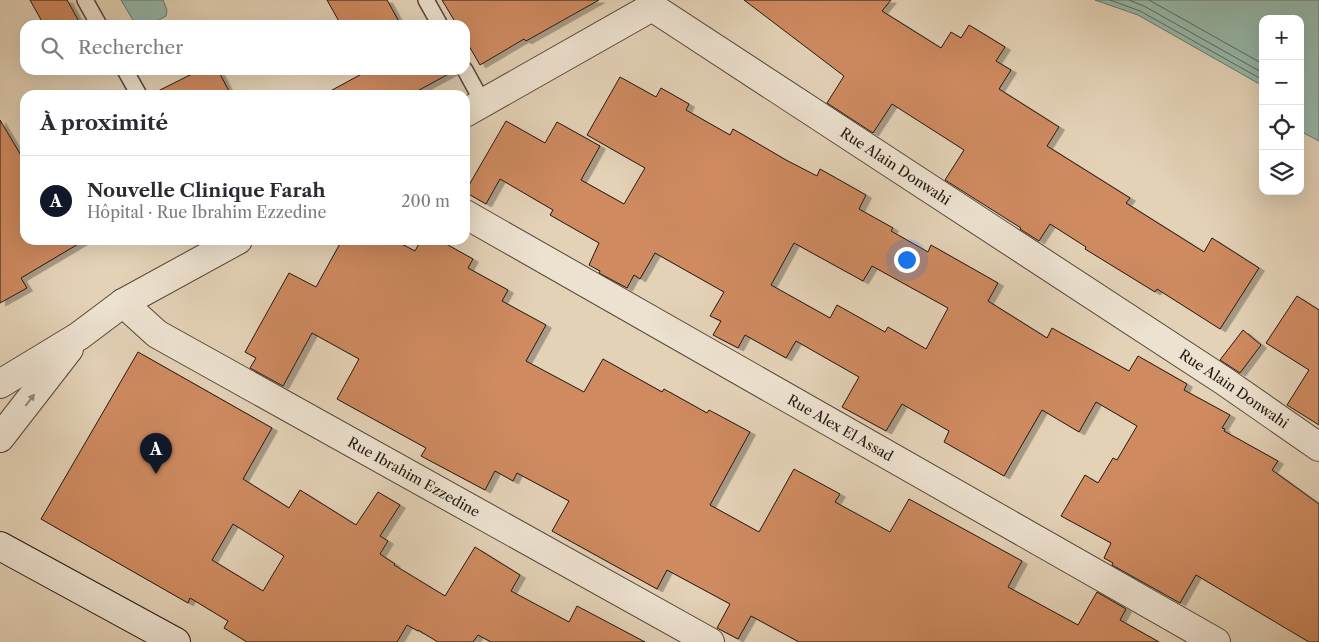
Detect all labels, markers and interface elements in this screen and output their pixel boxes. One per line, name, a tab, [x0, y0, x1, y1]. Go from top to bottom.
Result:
map controls	[1259, 15, 1304, 195]
button: +	[1259, 15, 1304, 60]
search box	[20, 20, 470, 75]
icon: search	[38, 34, 66, 62]
text: Rechercher	[78, 36, 183, 59]
button: −	[1259, 60, 1304, 105]
button: locate	[1259, 105, 1304, 150]
text: À proximité	[40, 110, 168, 135]
street label: Rue Alain Donwahi	[837, 124, 954, 209]
button: layers	[1259, 150, 1304, 195]
text: Nouvelle Clinique Farah	[87, 179, 326, 202]
text: A	[50, 191, 62, 211]
text: 200 m	[401, 191, 450, 211]
text: Hôpital · Rue Ibrahim Ezzedine	[87, 202, 326, 222]
your location	[894, 247, 920, 273]
street label: Rue Alain Donwahi	[1176, 345, 1292, 432]
street label: Rue Alex El Assad	[784, 391, 897, 465]
one-way arrow	[24, 394, 35, 407]
pin: A	[140, 433, 172, 474]
street label: Rue Ibrahim Ezzedine	[345, 433, 483, 521]

